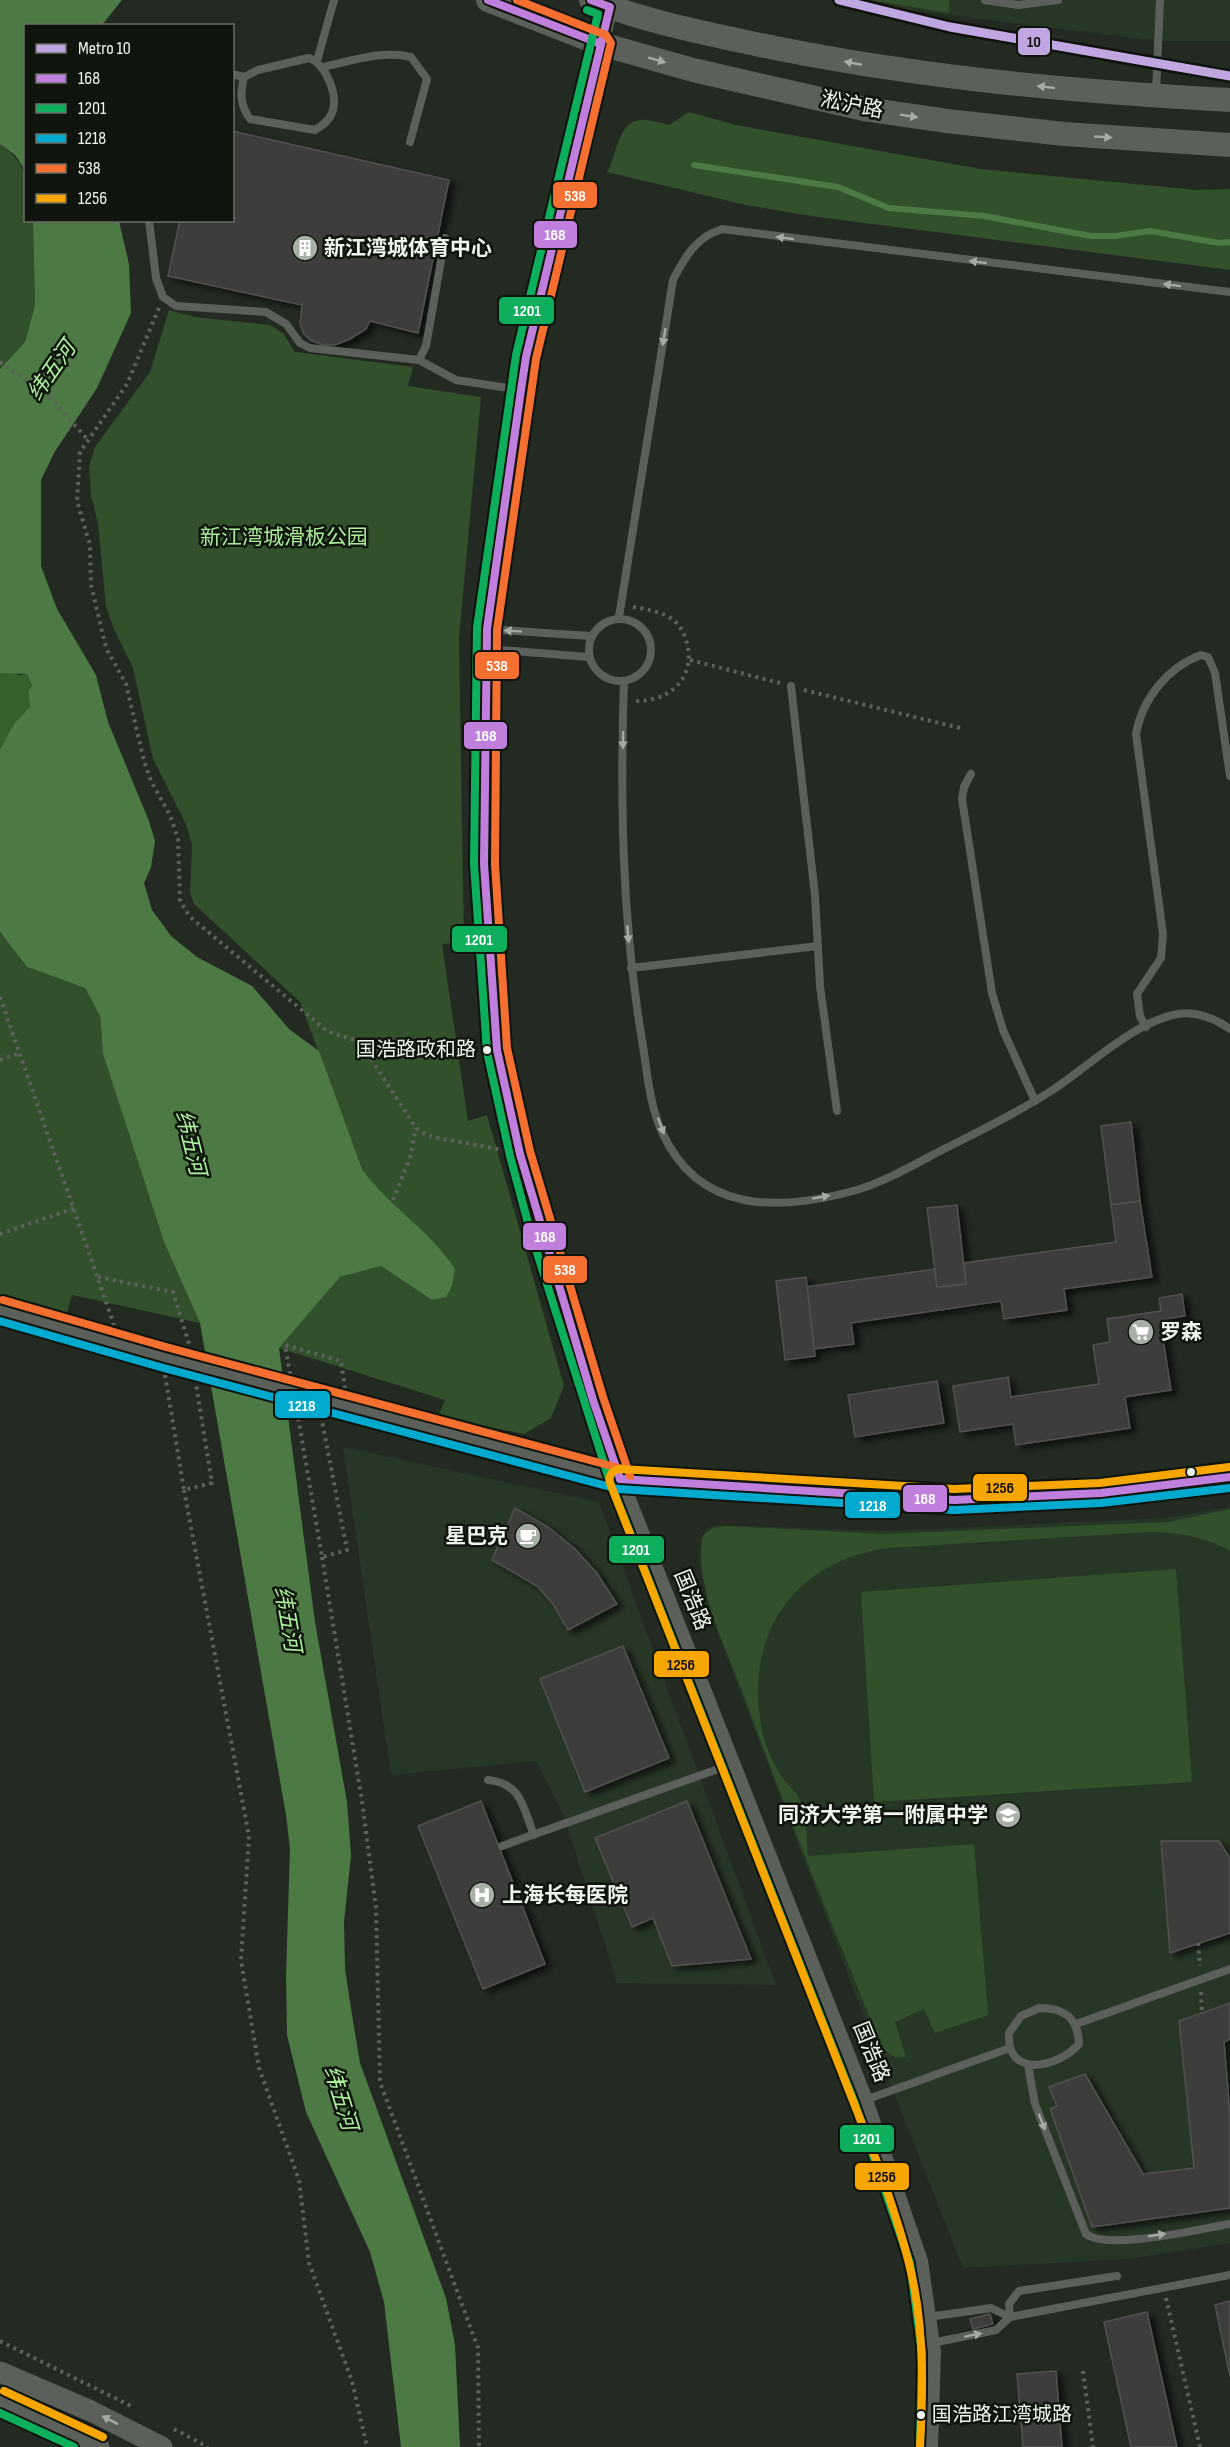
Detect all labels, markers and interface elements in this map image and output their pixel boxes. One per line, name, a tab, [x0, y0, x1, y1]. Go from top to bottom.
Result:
legend	[24, 24, 234, 222]
line badge: 10	[1017, 27, 1051, 56]
text: 10	[1027, 33, 1041, 52]
text: Metro 10	[78, 38, 131, 59]
one-way arrow	[648, 56, 666, 65]
one-way arrow	[843, 58, 862, 67]
text: 168	[78, 68, 100, 89]
one-way arrow	[1036, 82, 1055, 92]
street label: 淞沪路	[819, 87, 885, 123]
text: 1201	[78, 98, 107, 119]
one-way arrow	[899, 111, 918, 120]
text: 1218	[78, 128, 106, 149]
one-way arrow	[1093, 132, 1112, 141]
text: 538	[78, 158, 101, 179]
line badge: 538	[552, 181, 598, 209]
text: 538	[564, 187, 586, 206]
text: 1256	[78, 188, 107, 209]
line badge: 168	[533, 220, 578, 249]
text: 168	[544, 226, 566, 245]
building icon: 新江湾城体育中心	[290, 233, 320, 263]
one-way arrow	[775, 233, 794, 243]
place label: 新江湾城体育中心	[324, 236, 492, 261]
one-way arrow	[969, 257, 988, 266]
one-way arrow	[1162, 280, 1181, 290]
line badge: 1201	[498, 296, 555, 325]
text: 1201	[513, 302, 541, 321]
one-way arrow	[659, 328, 668, 347]
water label: 纬五河	[22, 333, 84, 406]
park label: 新江湾城滑板公园	[200, 525, 368, 550]
one-way arrow	[503, 626, 522, 635]
line badge: 538	[474, 651, 520, 680]
text: 538	[486, 657, 508, 676]
line badge: 168	[463, 721, 508, 750]
text: 168	[475, 727, 497, 746]
one-way arrow	[618, 730, 628, 749]
line badge: 1201	[451, 925, 508, 953]
one-way arrow	[623, 925, 633, 944]
text: 1201	[465, 931, 493, 950]
place label: 国浩路政和路	[356, 1038, 476, 1062]
marker: 国浩路政和路	[481, 1044, 493, 1056]
water label: 纬五河	[169, 1108, 212, 1182]
one-way arrow	[656, 1117, 666, 1135]
one-way arrow	[811, 1192, 830, 1201]
line badge: 168	[522, 1222, 567, 1251]
text: 168	[534, 1228, 556, 1247]
line badge: 538	[542, 1255, 588, 1284]
text: 538	[554, 1261, 576, 1280]
supermarket icon: 罗森	[1126, 1317, 1156, 1347]
place label: 罗森	[1160, 1320, 1202, 1345]
line badge: 1218	[274, 1390, 331, 1419]
text: 1218	[288, 1397, 316, 1416]
unlabelled marker	[1185, 1466, 1197, 1478]
line badge: 1256	[972, 1473, 1028, 1502]
text: 1256	[986, 1479, 1014, 1498]
line badge: 168	[902, 1484, 948, 1513]
text: 168	[914, 1490, 936, 1509]
line badge: 1218	[844, 1491, 901, 1519]
text: 1218	[859, 1497, 887, 1516]
cafe icon: 星巴克	[513, 1521, 543, 1551]
place label: 星巴克	[445, 1524, 508, 1549]
line badge: 1201	[608, 1535, 665, 1564]
text: 1201	[622, 1541, 650, 1560]
street label: 国浩路	[669, 1566, 715, 1634]
water label: 纬五河	[268, 1584, 307, 1658]
line badge: 1256	[653, 1650, 710, 1678]
text: 1256	[667, 1656, 695, 1675]
school or university icon: 同济大学第一附属中学	[993, 1800, 1023, 1830]
place label: 同济大学第一附属中学	[778, 1803, 988, 1828]
hospital icon: 上海长每医院	[467, 1880, 497, 1910]
place label: 上海长每医院	[502, 1883, 628, 1908]
street label: 国浩路	[848, 2018, 894, 2086]
water label: 纬五河	[317, 2062, 364, 2137]
one-way arrow	[1037, 2113, 1047, 2131]
line badge: 1201	[839, 2124, 895, 2153]
text: 1201	[853, 2130, 881, 2149]
line badge: 1256	[854, 2162, 910, 2191]
text: 1256	[868, 2168, 896, 2187]
one-way arrow	[1148, 2231, 1167, 2240]
one-way arrow	[964, 2330, 983, 2339]
place label: 国浩路江湾城路	[932, 2403, 1072, 2427]
marker: 国浩路江湾城路	[915, 2409, 927, 2421]
one-way arrow	[101, 2416, 118, 2425]

